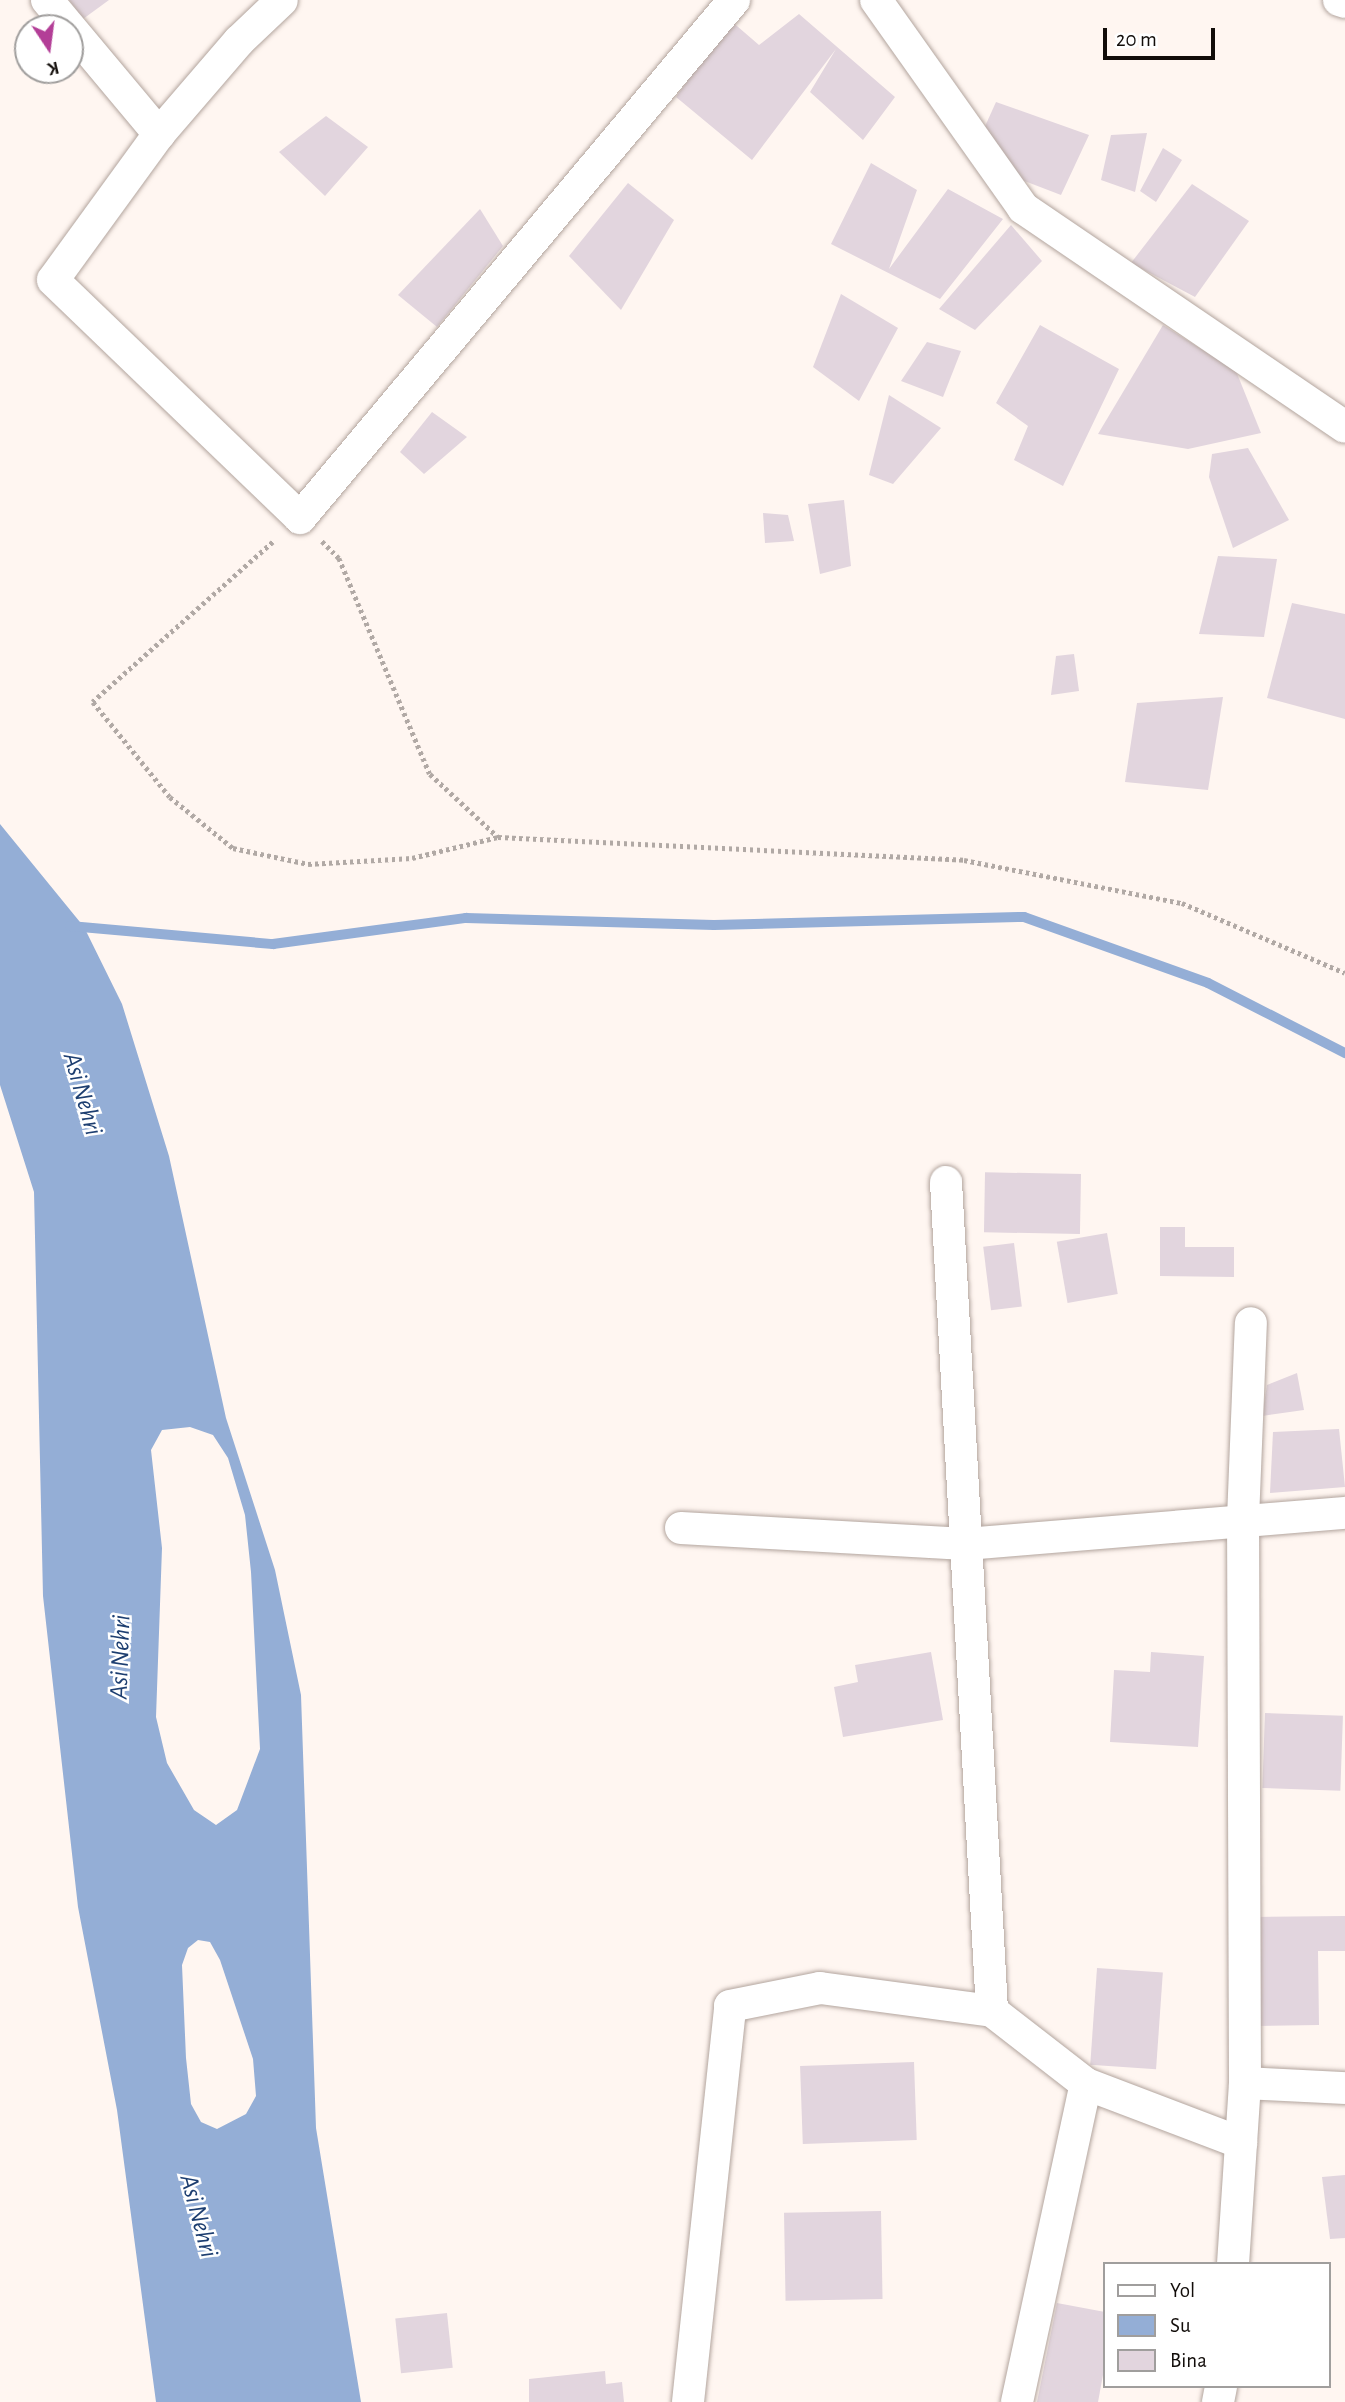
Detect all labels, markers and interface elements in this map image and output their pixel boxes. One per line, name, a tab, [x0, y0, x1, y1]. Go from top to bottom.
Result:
north arrow	[14, 14, 84, 84]
scale bar	[1107, 14, 1219, 58]
text: 20 m	[1116, 29, 1157, 50]
text: K	[46, 57, 61, 79]
water label: Asi Nehri	[55, 1049, 109, 1139]
water label: Asi Nehri	[104, 1614, 138, 1700]
water label: Asi Nehri	[172, 2171, 224, 2261]
legend	[1104, 2262, 1331, 2388]
text: Yol	[1170, 2280, 1195, 2301]
text: Su	[1170, 2315, 1191, 2336]
text: Bina	[1170, 2350, 1207, 2371]

